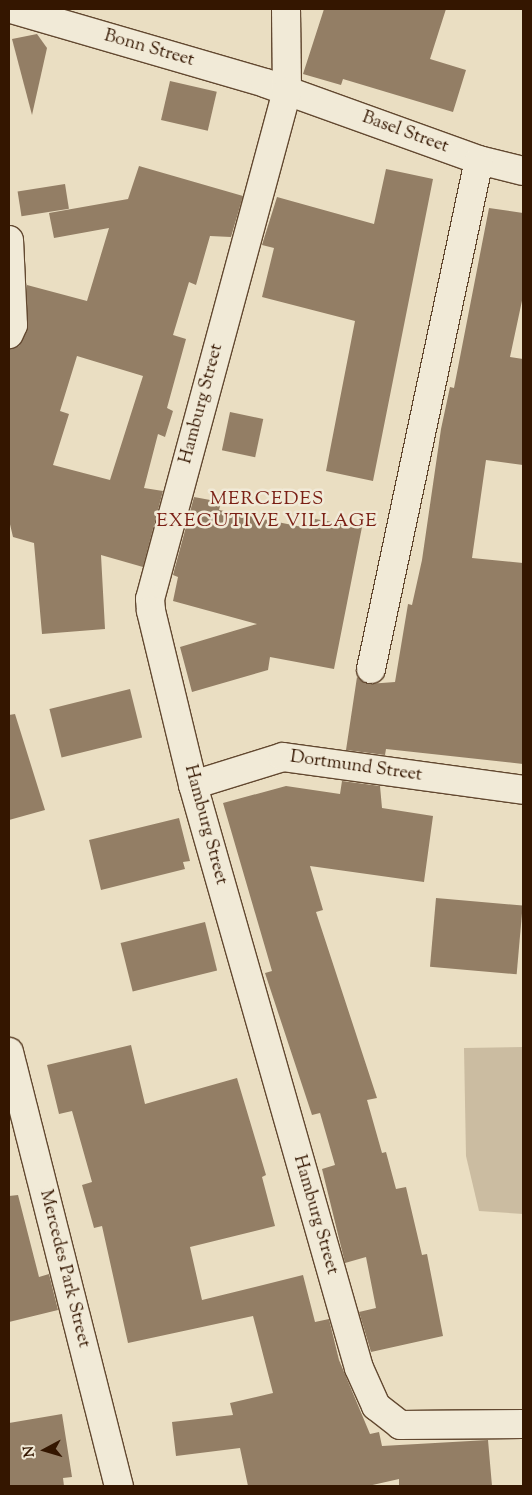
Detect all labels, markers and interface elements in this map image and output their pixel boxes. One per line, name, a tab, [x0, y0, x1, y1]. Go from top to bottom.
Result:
street label: Bonn Street	[101, 26, 197, 72]
street label: Basel Street	[359, 107, 451, 159]
street label: Hamburg Street	[176, 342, 228, 466]
district label: MERCEDES EXECUTIVE VILLAGE	[154, 489, 380, 533]
street label: Dortmund Street	[289, 747, 423, 787]
street label: Hamburg Street	[179, 763, 231, 887]
street label: Hamburg Street	[288, 1153, 342, 1277]
street label: Mercedes Park Street	[34, 1188, 94, 1350]
north arrow	[20, 1425, 70, 1475]
text: N	[20, 1445, 41, 1458]

